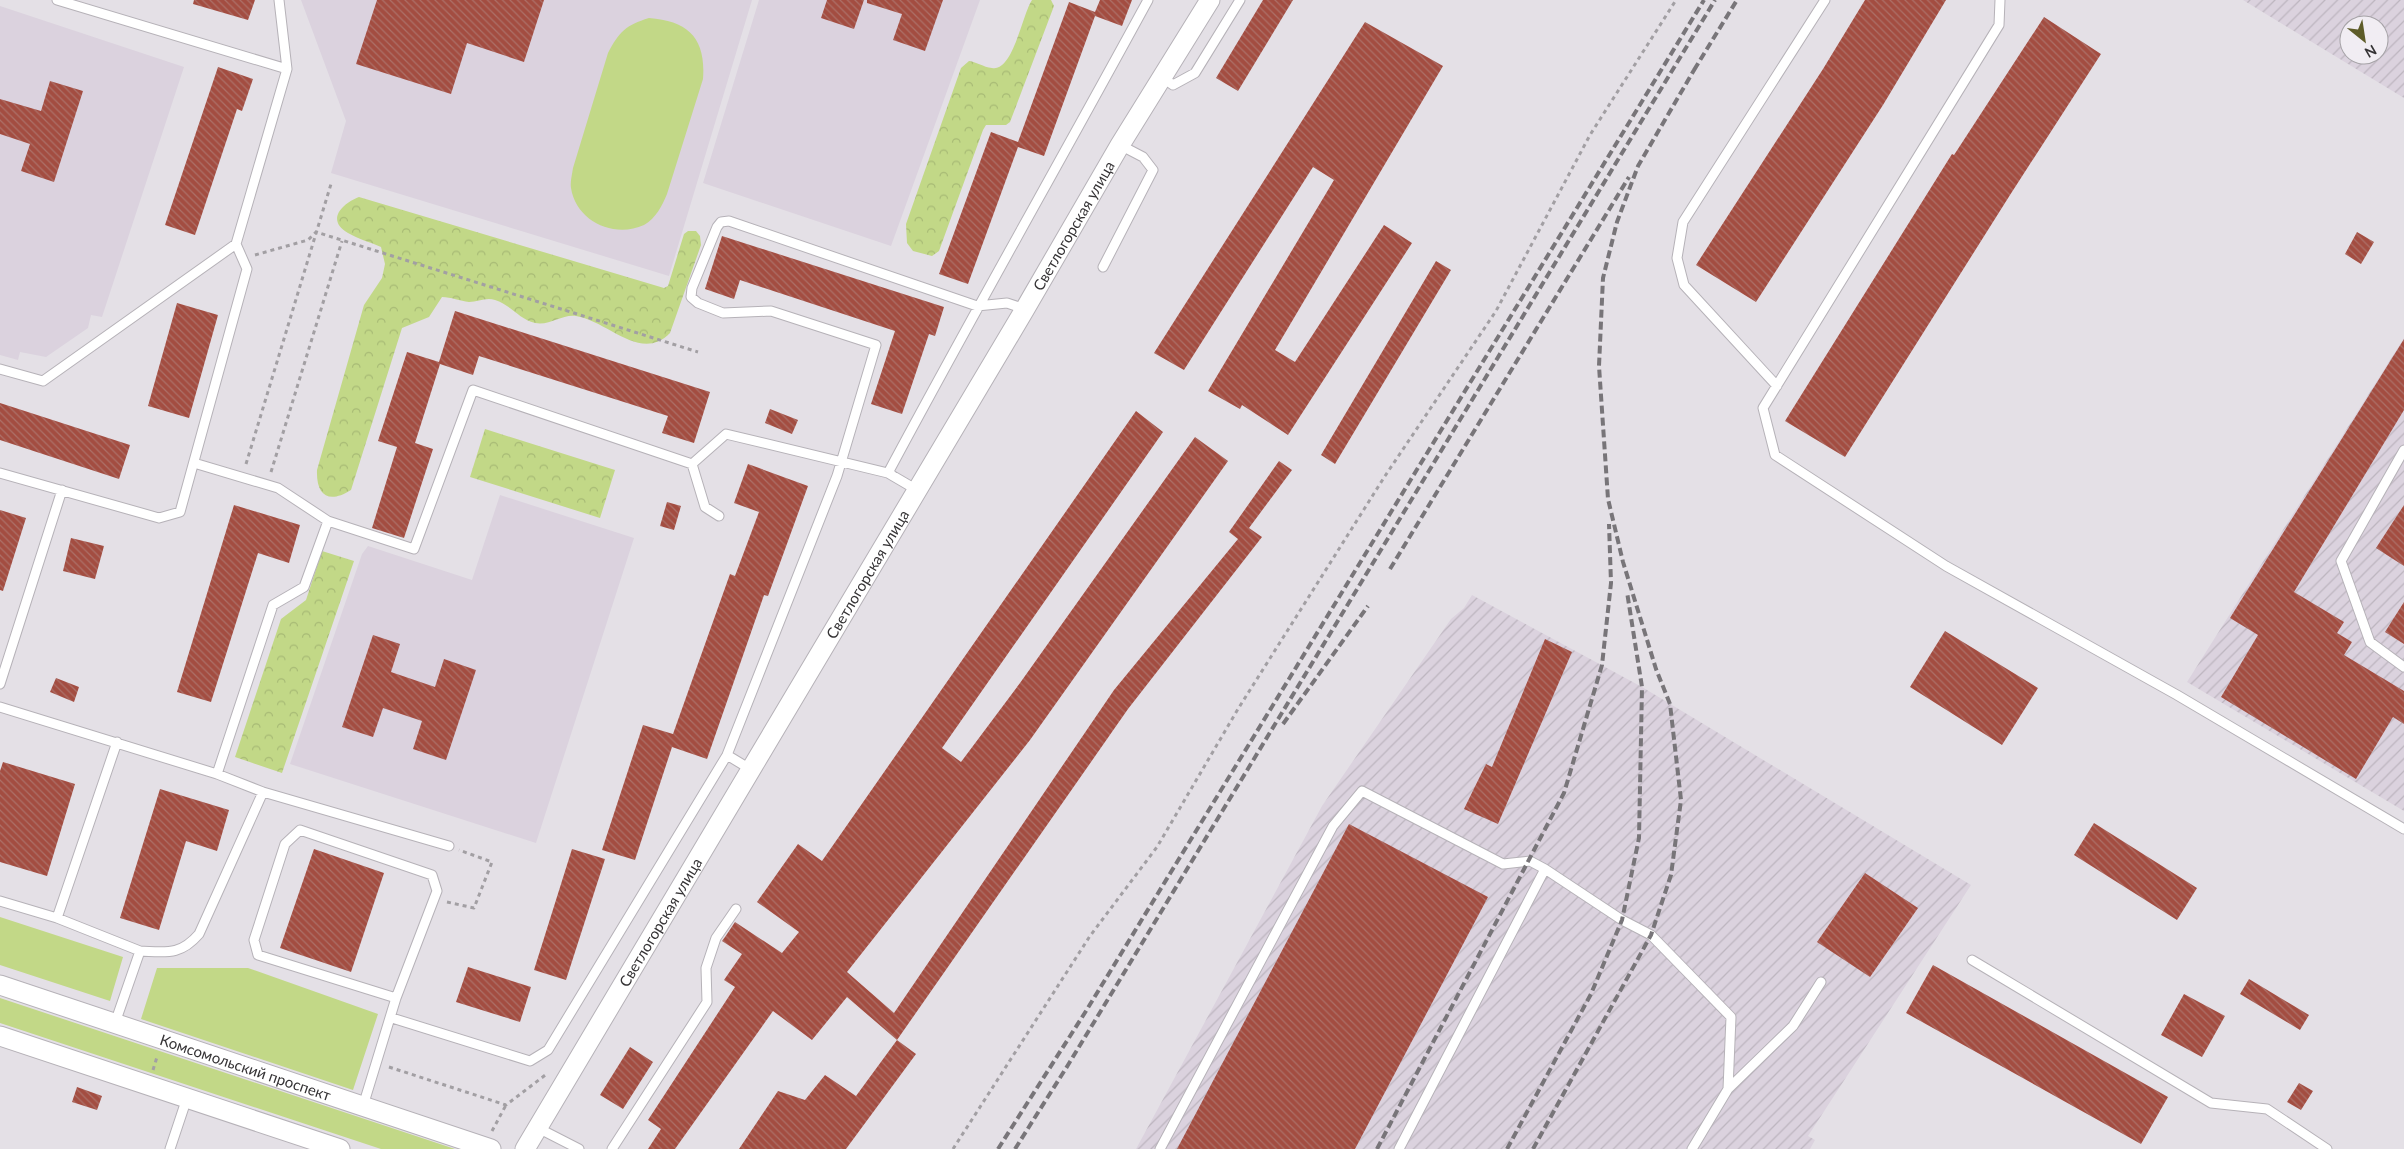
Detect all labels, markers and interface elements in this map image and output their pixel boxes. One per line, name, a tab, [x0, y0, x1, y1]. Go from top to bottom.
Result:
north arrow	[2339, 15, 2389, 65]
text: N	[2362, 42, 2380, 62]
street label: Светлогорская улица	[1029, 158, 1118, 294]
street label: Светлогорская улица	[822, 506, 912, 642]
street label: Светлогорская улица	[615, 854, 705, 990]
street label: Комсомольский проспект	[158, 1030, 334, 1104]

